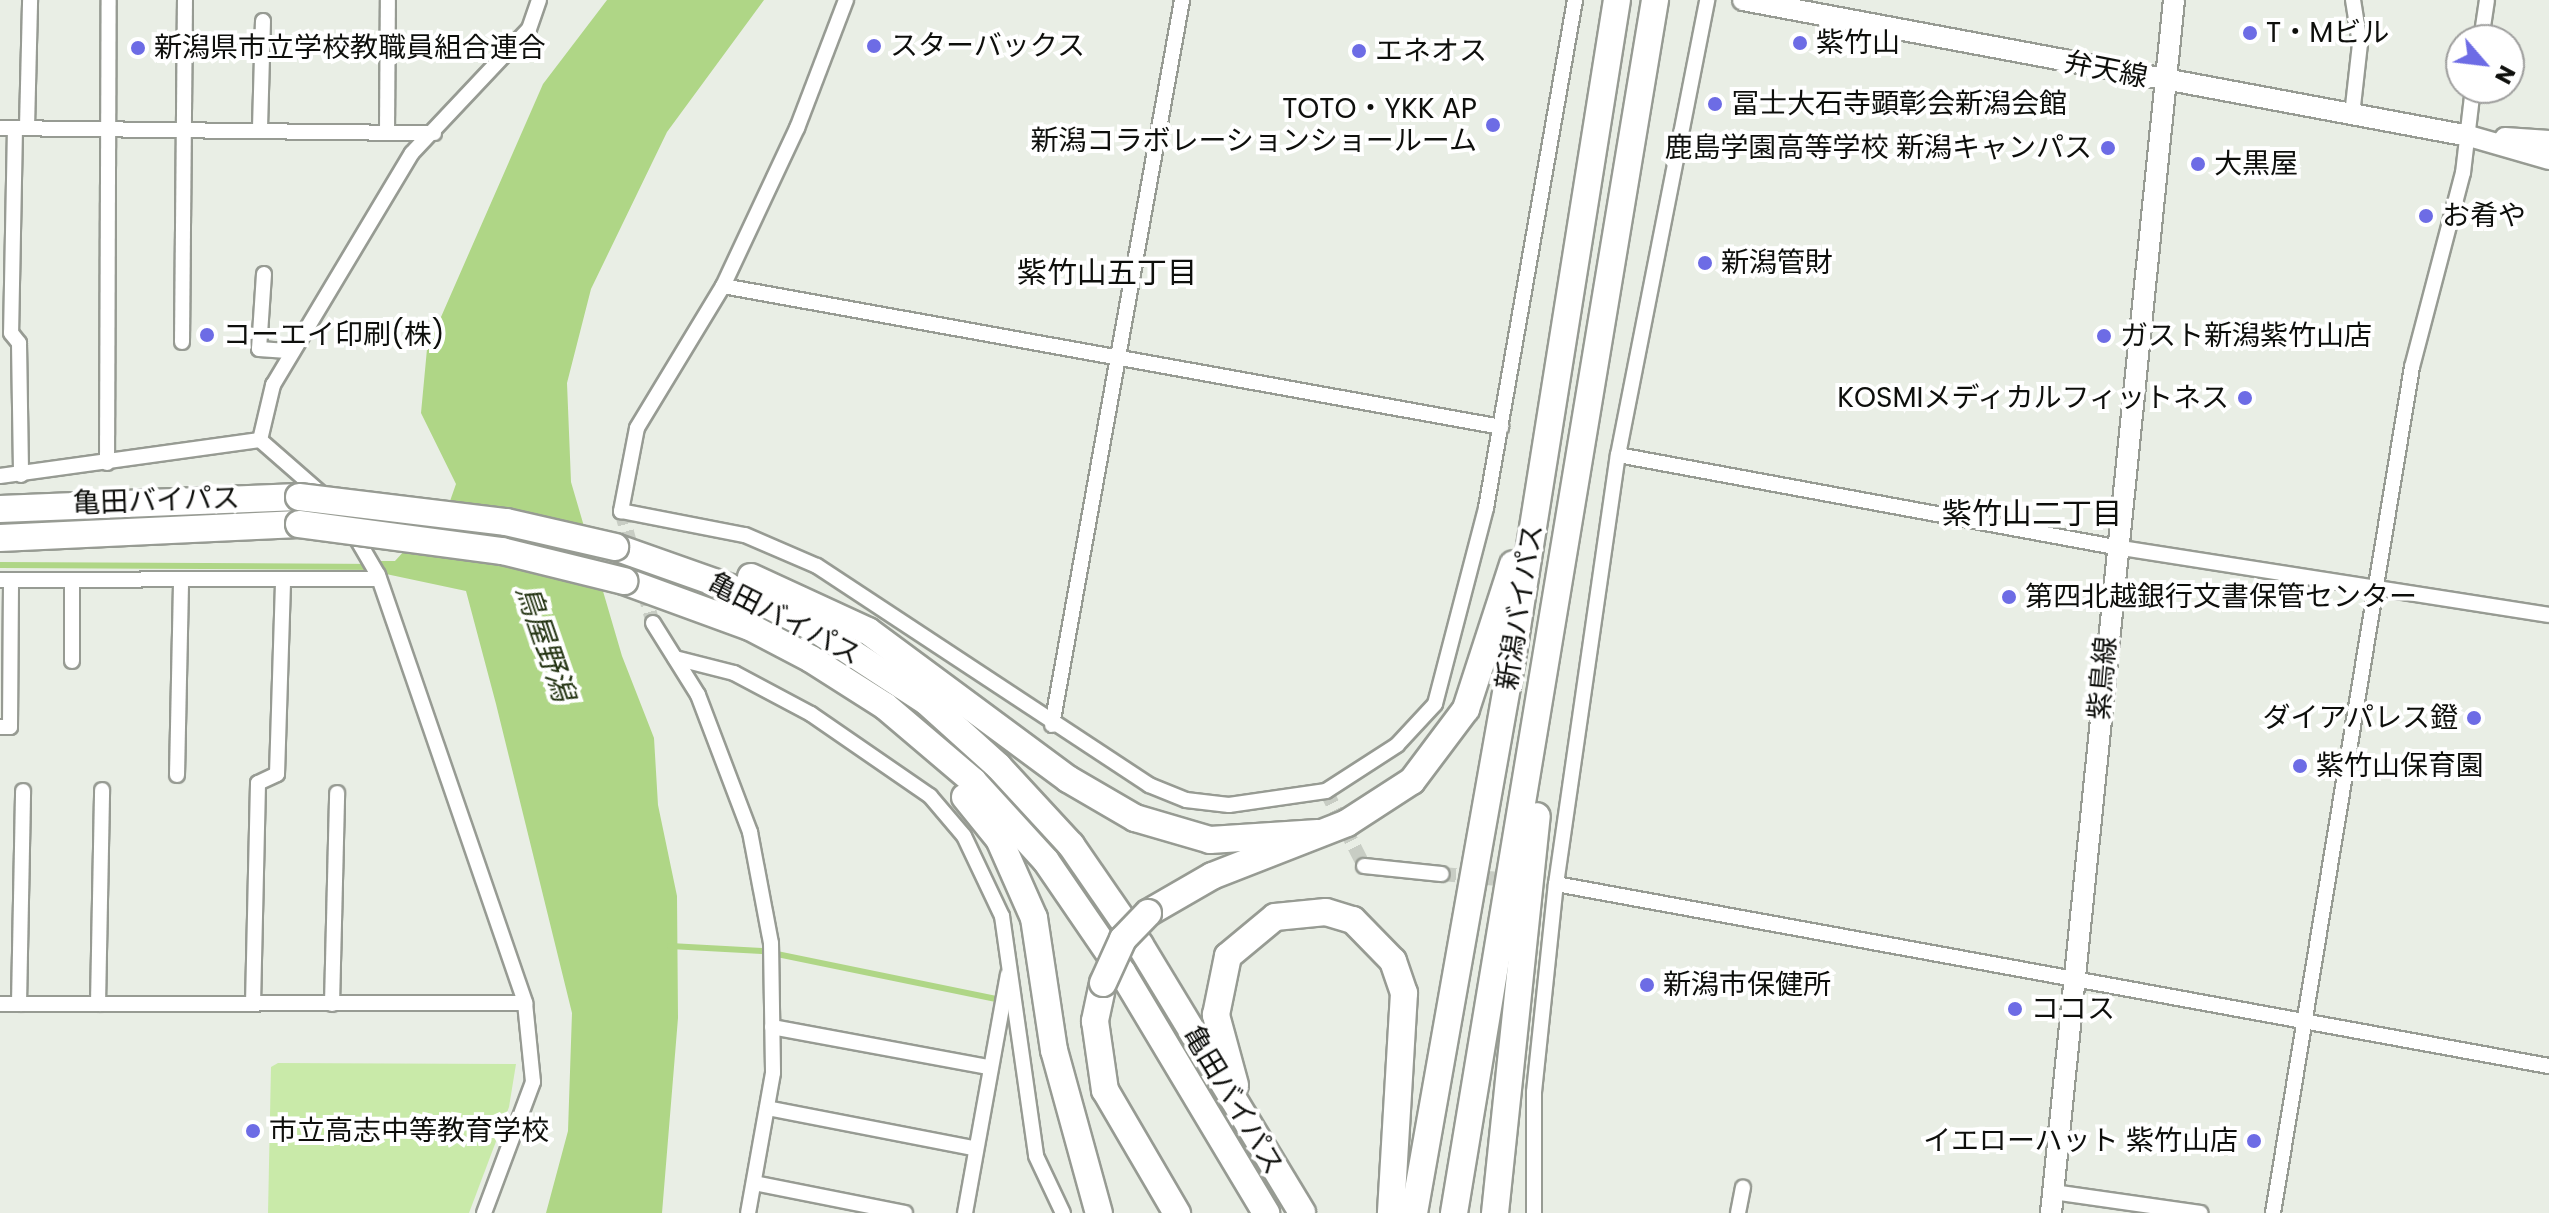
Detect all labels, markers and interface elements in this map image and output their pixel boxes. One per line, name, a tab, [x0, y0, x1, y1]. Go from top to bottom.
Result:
place label: T・Mビル	[2266, 16, 2389, 50]
marker: T・Mビル	[2241, 24, 2259, 42]
north arrow	[2445, 24, 2525, 104]
place label: 紫竹山	[1816, 26, 1900, 60]
place label: スターバックス	[890, 29, 1086, 63]
place label: 新潟県市立学校教職員組合連合	[154, 31, 546, 65]
place label: エネオス	[1375, 34, 1487, 68]
marker: 紫竹山	[1791, 34, 1809, 52]
marker: スターバックス	[865, 37, 883, 55]
marker: 新潟県市立学校教職員組合連合	[129, 39, 147, 57]
marker: エネオス	[1350, 42, 1368, 60]
street label: 弁天線	[2062, 45, 2150, 95]
text: N	[2487, 60, 2522, 89]
place label: 冨士大石寺顕彰会新潟会館	[1731, 87, 2067, 121]
place label: TOTO・YKK AP 新潟コラボレーションショールーム	[1029, 92, 1477, 158]
marker: 冨士大石寺顕彰会新潟会館	[1706, 95, 1724, 113]
marker: TOTO・YKK AP 新潟コラボレーションショールーム	[1484, 116, 1502, 134]
place label: 鹿島学園高等学校 新潟キャンパス	[1665, 131, 2092, 165]
marker: 鹿島学園高等学校 新潟キャンパス	[2099, 139, 2117, 157]
place label: 大黒屋	[2214, 147, 2298, 181]
marker: 大黒屋	[2189, 155, 2207, 173]
place label: お肴や	[2442, 199, 2526, 233]
marker: お肴や	[2417, 207, 2435, 225]
place label: 新潟管財	[1721, 246, 1833, 280]
marker: 新潟管財	[1696, 254, 1714, 272]
district label: 紫竹山五丁目	[1017, 255, 1197, 291]
place label: コーエイ印刷(株)	[223, 318, 444, 352]
place label: ガスト新潟紫竹山店	[2120, 319, 2372, 353]
marker: コーエイ印刷(株)	[198, 326, 216, 344]
marker: ガスト新潟紫竹山店	[2095, 327, 2113, 345]
place label: KOSMIメディカルフィットネス	[1835, 381, 2229, 415]
marker: KOSMIメディカルフィットネス	[2236, 389, 2254, 407]
street label: 亀田バイパス	[71, 481, 241, 521]
district label: 紫竹山二丁目	[1942, 496, 2122, 532]
street label: 新潟バイパス	[1490, 521, 1550, 693]
street label: 亀田バイパス	[702, 566, 866, 672]
water label: 鳥屋野潟	[508, 580, 582, 706]
place label: 第四北越銀行文書保管センター	[2025, 580, 2417, 614]
marker: 第四北越銀行文書保管センター	[2000, 588, 2018, 606]
street label: 紫鳥線	[2083, 635, 2123, 721]
place label: ダイアパレス鐙	[2262, 701, 2458, 735]
marker: ダイアパレス鐙	[2465, 709, 2483, 727]
place label: 紫竹山保育園	[2316, 749, 2484, 783]
marker: 紫竹山保育園	[2291, 757, 2309, 775]
place label: 新潟市保健所	[1663, 968, 1831, 1002]
marker: 新潟市保健所	[1638, 976, 1656, 994]
place label: ココス	[2031, 992, 2115, 1026]
marker: ココス	[2006, 1000, 2024, 1018]
street label: 亀田バイパス	[1175, 1019, 1291, 1181]
place label: 市立高志中等教育学校	[269, 1114, 549, 1148]
marker: 市立高志中等教育学校	[244, 1122, 262, 1140]
place label: イエローハット 紫竹山店	[1923, 1124, 2238, 1158]
marker: イエローハット 紫竹山店	[2245, 1132, 2263, 1150]

